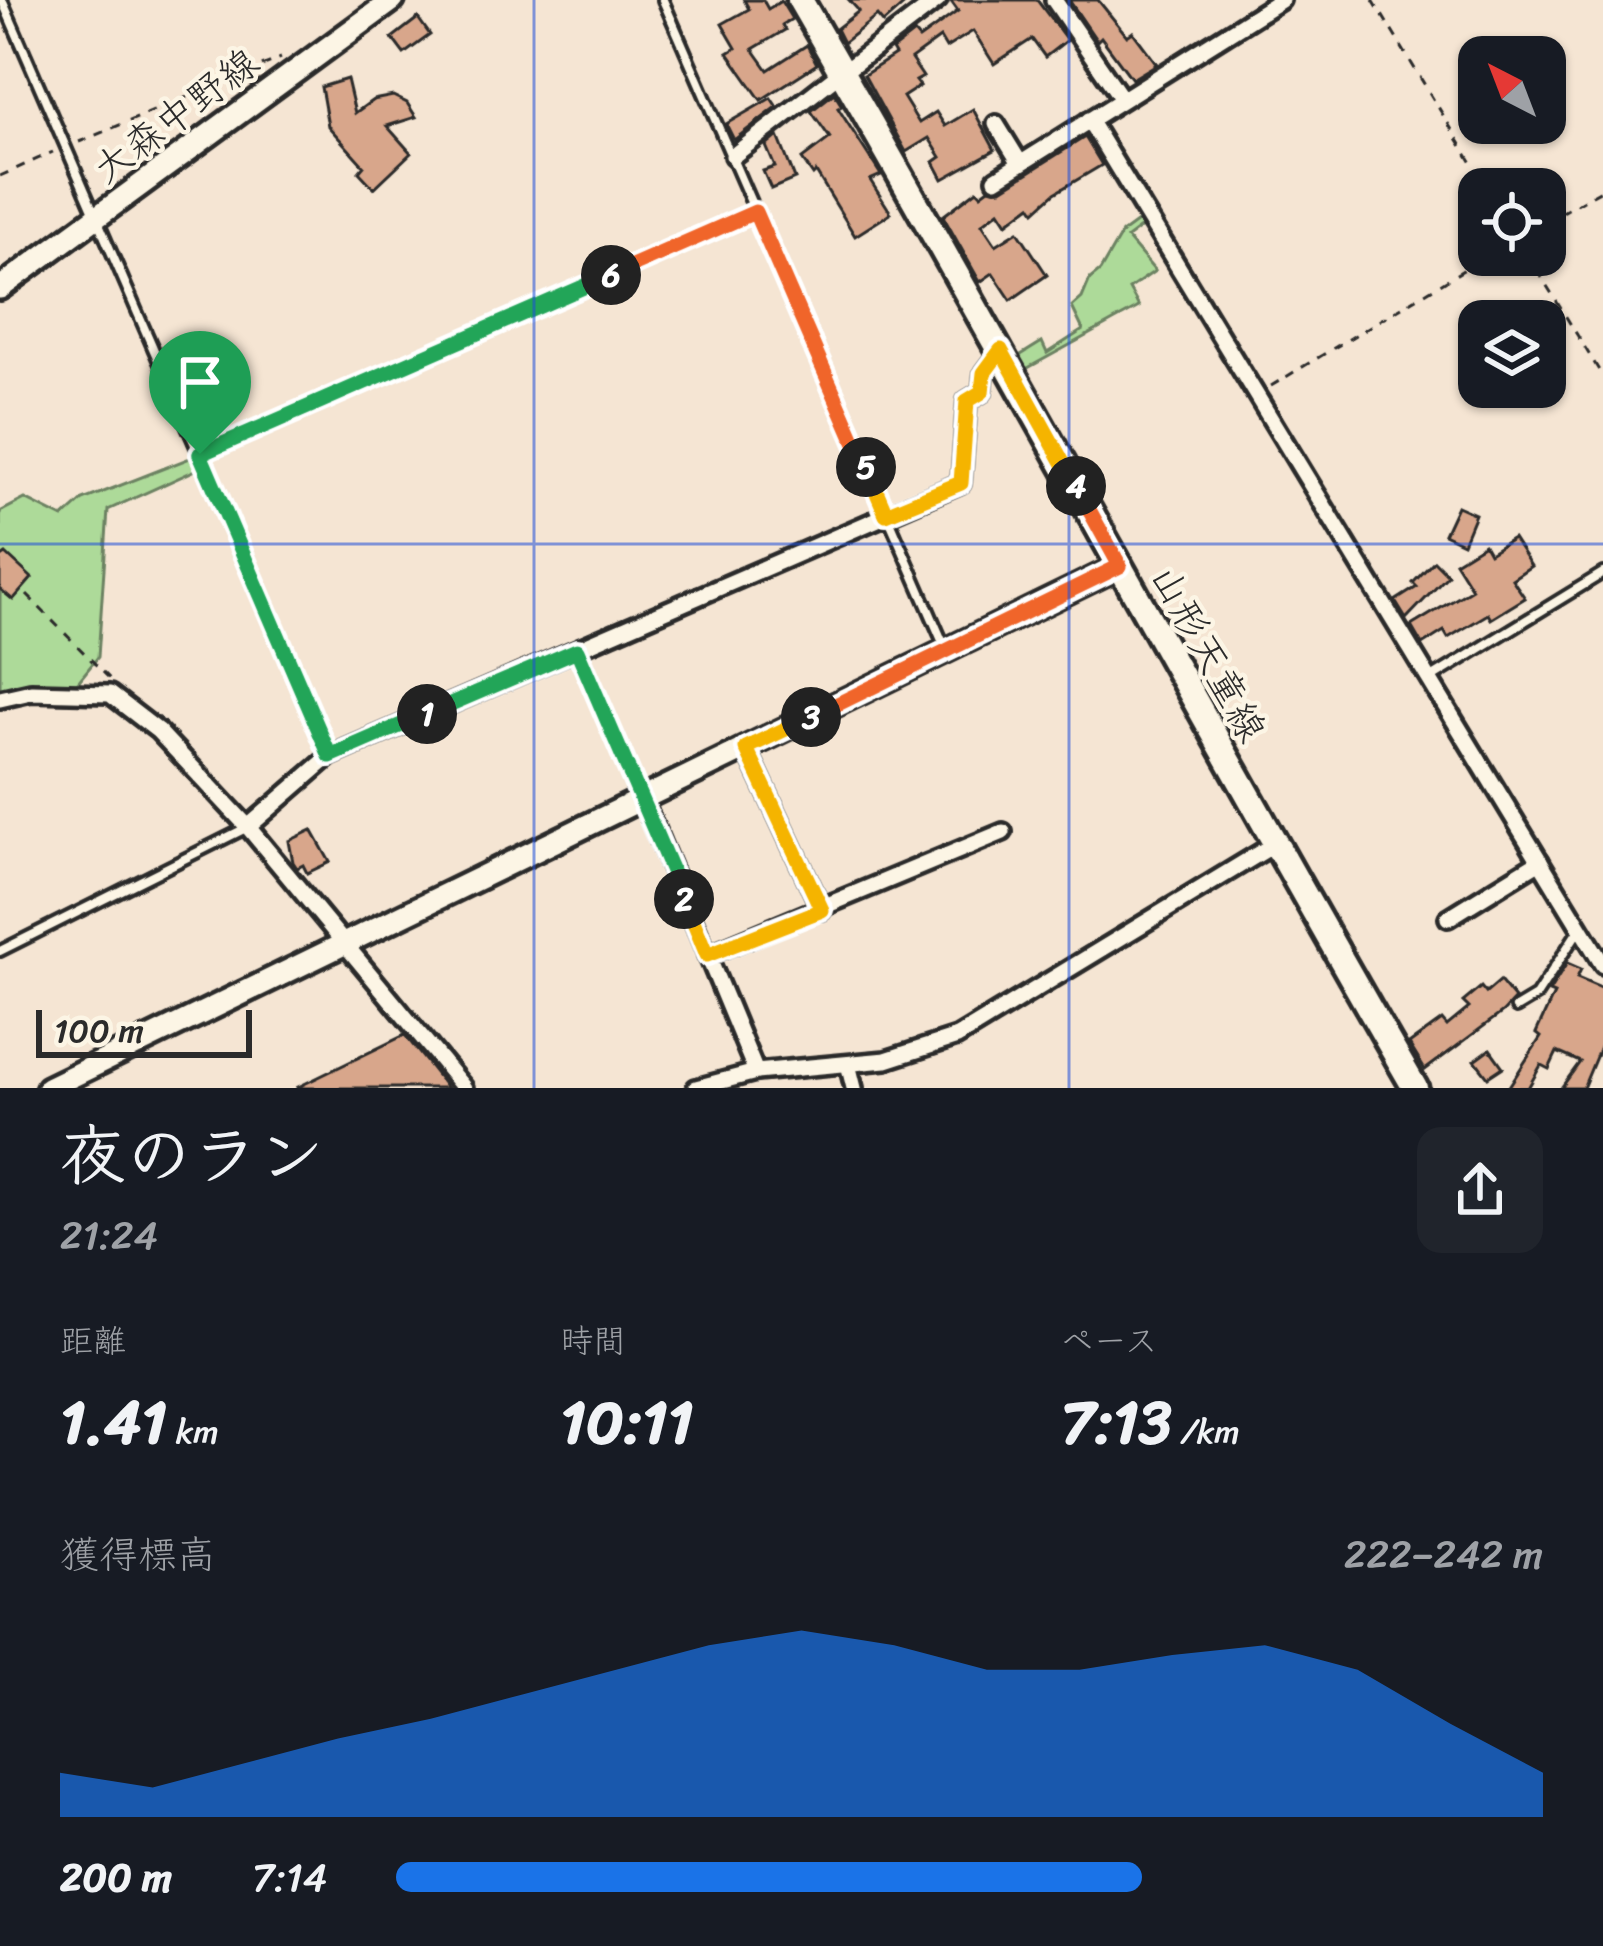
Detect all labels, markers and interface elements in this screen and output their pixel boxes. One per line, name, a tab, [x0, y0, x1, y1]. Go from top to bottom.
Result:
street label: 大森中野線	[77, 29, 274, 202]
north arrow	[1458, 36, 1566, 144]
map controls	[1458, 36, 1566, 408]
button: locate	[1458, 168, 1566, 276]
pin: 6	[581, 245, 641, 305]
text: 6	[602, 246, 620, 304]
button: layers	[1458, 300, 1566, 408]
pin	[149, 331, 251, 454]
icon: arrive	[167, 349, 233, 415]
pin: 5	[836, 437, 896, 497]
text: 5	[856, 438, 876, 496]
pin: 4	[1046, 456, 1106, 516]
text: 4	[1066, 457, 1086, 515]
street label: 山形天童線	[1131, 551, 1286, 755]
pin: 1	[397, 684, 457, 744]
text: 1	[420, 685, 434, 743]
pin: 3	[781, 687, 841, 747]
text: 3	[802, 688, 820, 746]
pin: 2	[654, 869, 714, 929]
text: 2	[674, 870, 694, 928]
text: 100 m	[54, 1002, 144, 1060]
scale bar	[36, 1004, 252, 1057]
text: 夜のラン	[60, 1097, 324, 1214]
button: share	[1417, 1127, 1543, 1253]
text: 21:24	[60, 1201, 158, 1270]
text: 距離	[60, 1312, 126, 1370]
text: 時間	[560, 1312, 626, 1370]
text: ペース	[1061, 1312, 1158, 1370]
text: 1.41	[60, 1370, 167, 1476]
text: 10:11	[560, 1370, 694, 1476]
text: 7:13	[1061, 1370, 1172, 1476]
text: km	[167, 1403, 219, 1461]
text: /km	[1172, 1403, 1240, 1461]
text: 獲得標高	[60, 1520, 216, 1589]
text: 222–242 m	[1344, 1520, 1543, 1589]
text: 200 m	[60, 1843, 172, 1912]
text: 7:14	[252, 1843, 327, 1912]

